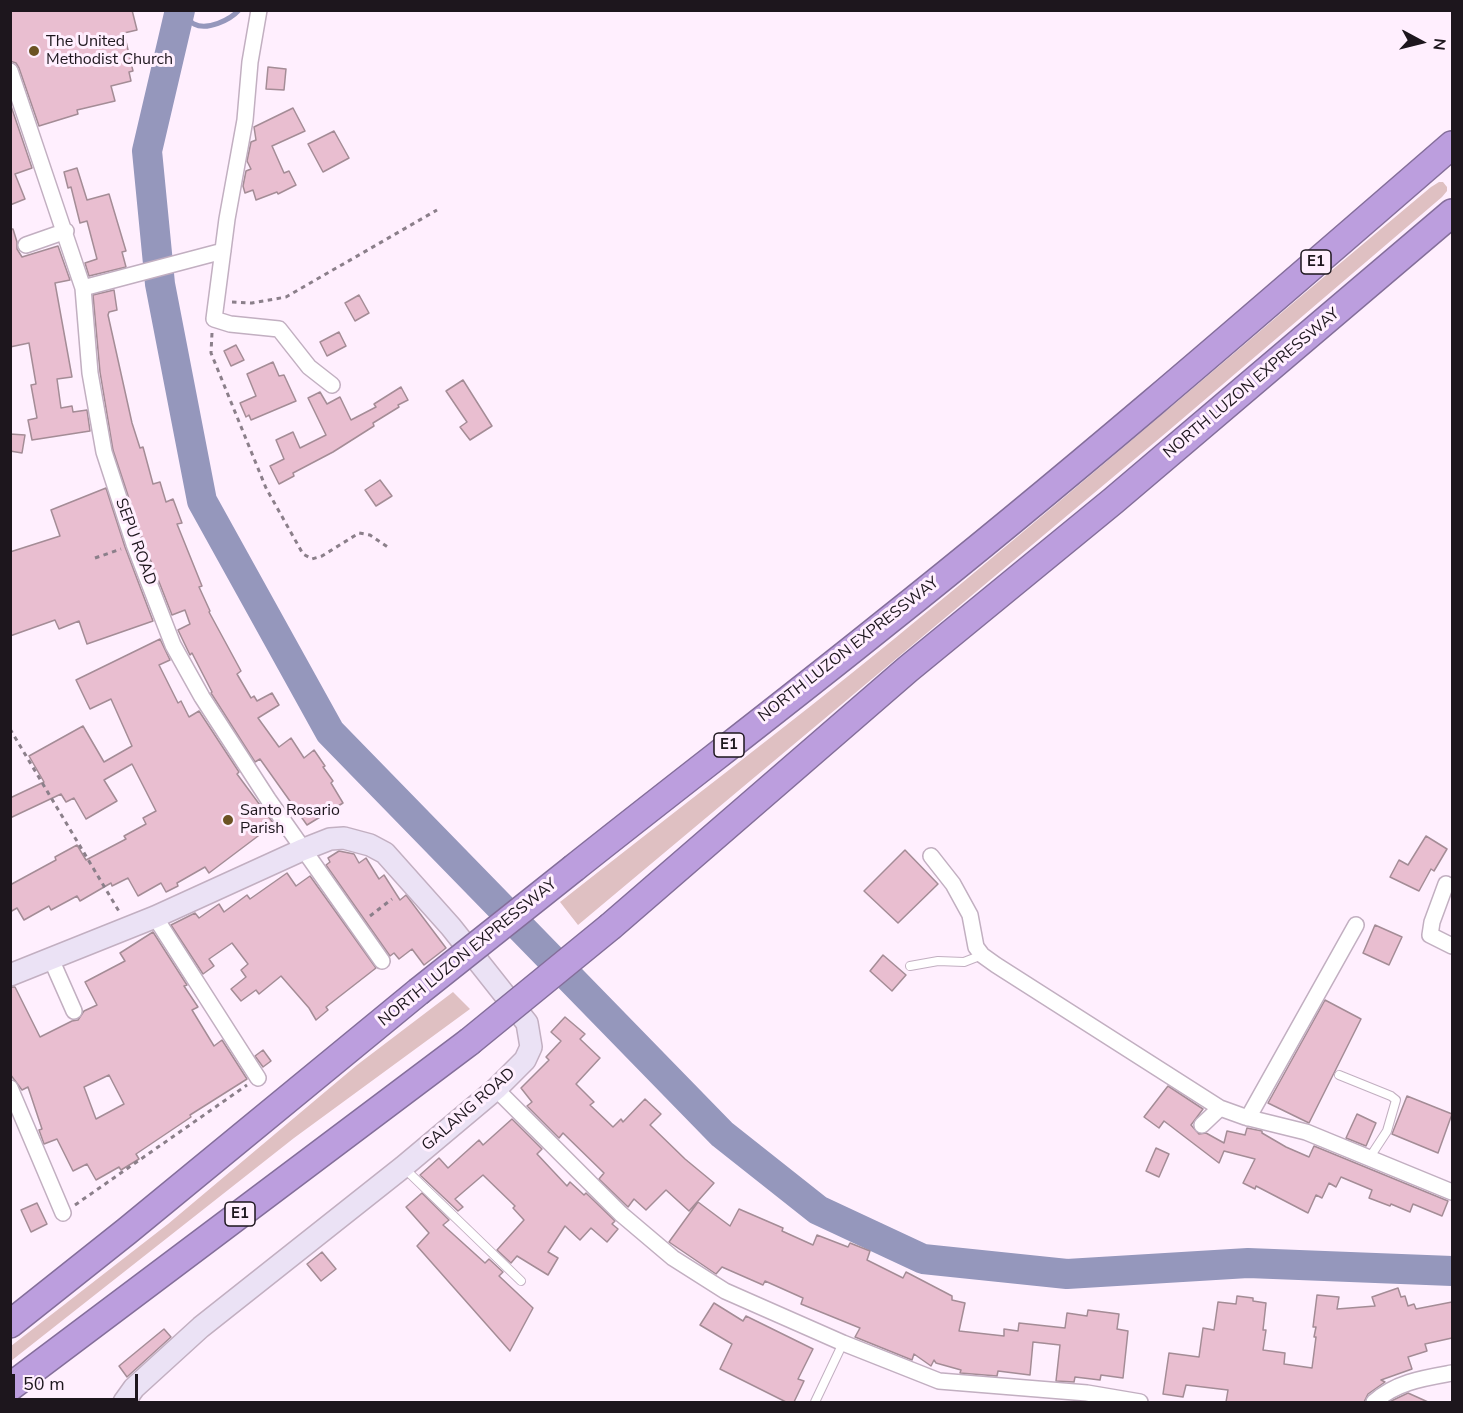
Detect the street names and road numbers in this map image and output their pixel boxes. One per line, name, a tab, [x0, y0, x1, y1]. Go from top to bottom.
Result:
road number: E1	[1301, 250, 1331, 274]
street label: NORTH LUZON EXPRESSWAY	[1160, 305, 1344, 463]
street label: SEPU ROAD	[110, 496, 160, 588]
street label: NORTH LUZON EXPRESSWAY	[755, 574, 943, 726]
road number: E1	[714, 733, 744, 757]
street label: NORTH LUZON EXPRESSWAY	[375, 875, 561, 1031]
street label: GALANG ROAD	[419, 1064, 519, 1156]
road number: E1	[225, 1202, 255, 1226]

